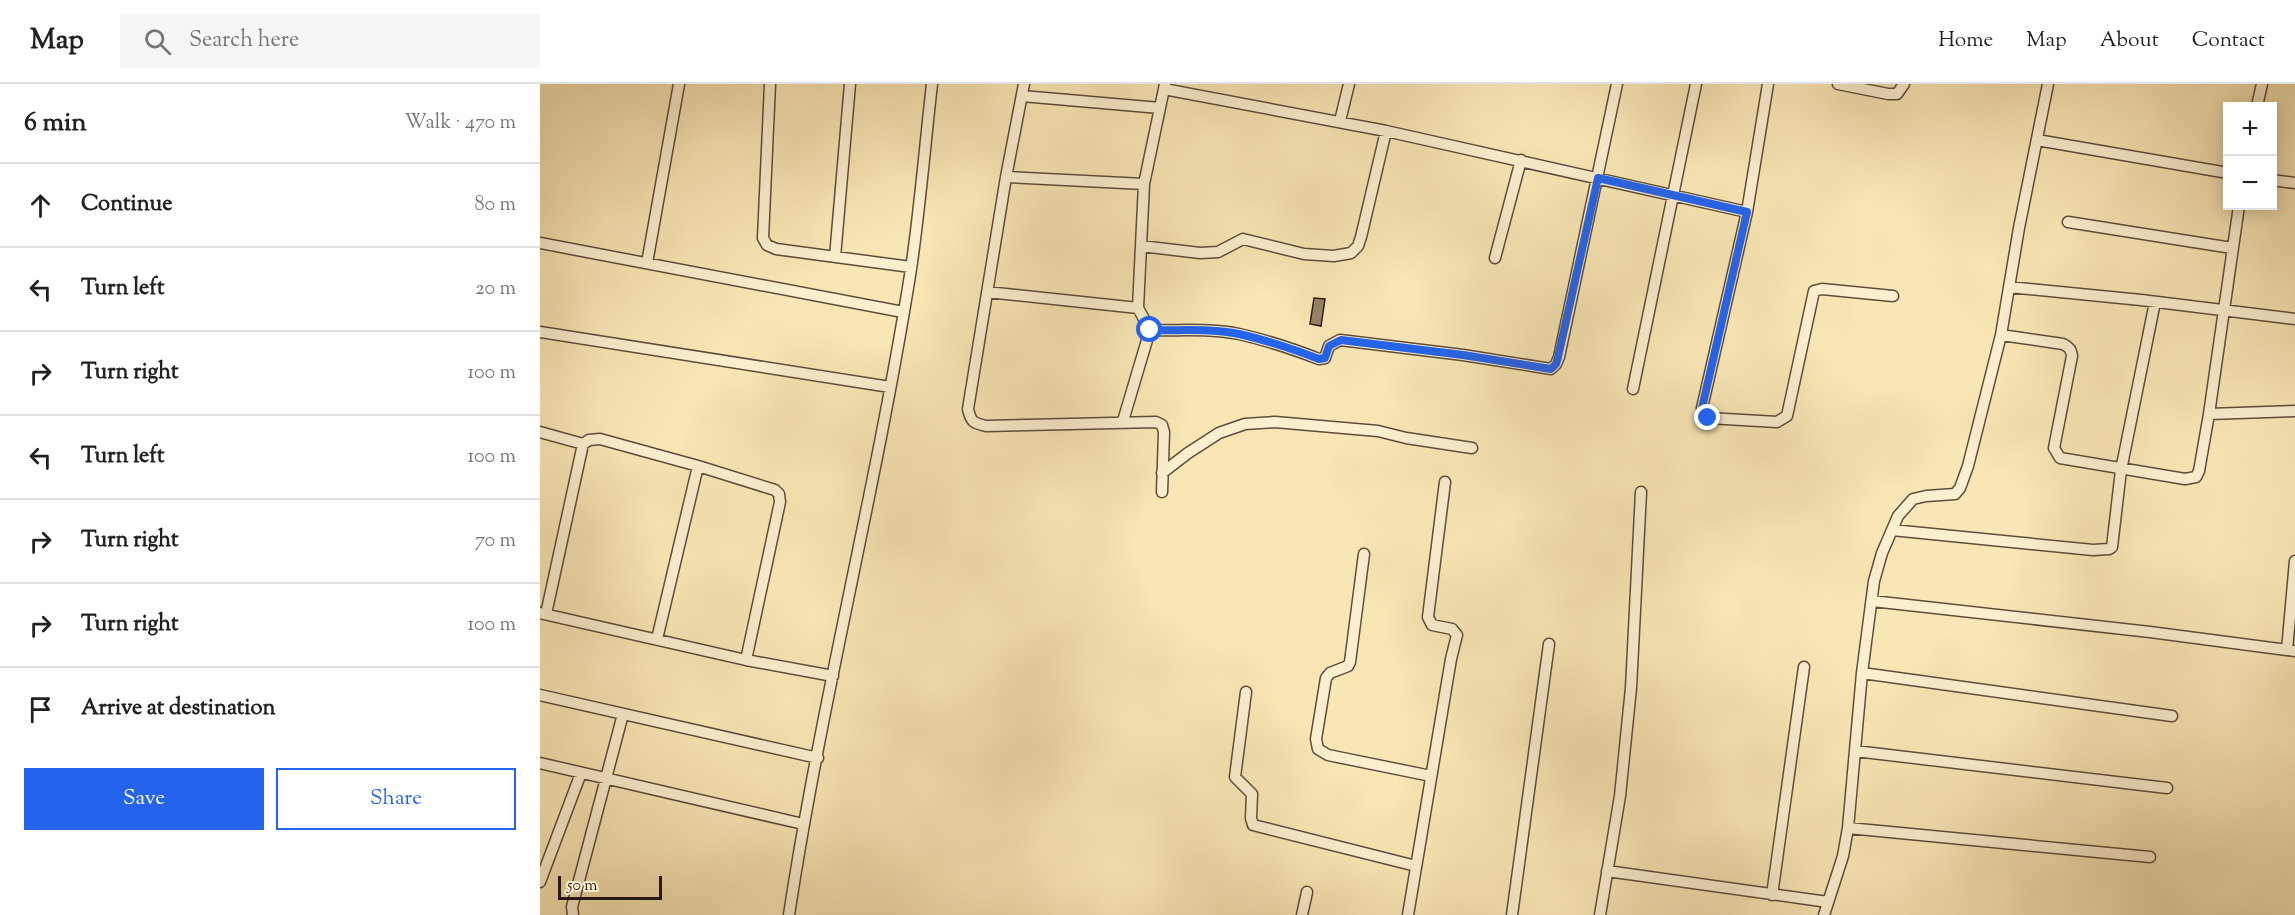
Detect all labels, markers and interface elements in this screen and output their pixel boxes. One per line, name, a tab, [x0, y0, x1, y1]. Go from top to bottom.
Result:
search box	[120, 14, 540, 68]
text: Map	[30, 21, 84, 61]
icon: search	[141, 25, 174, 58]
text: Search here	[189, 25, 299, 57]
text: Home	[1938, 26, 1993, 56]
text: Map	[2026, 26, 2067, 56]
text: About	[2100, 26, 2159, 56]
text: Contact	[2192, 26, 2265, 56]
map controls	[2223, 102, 2277, 210]
button: +	[2223, 102, 2277, 156]
text: 6 min	[24, 105, 87, 142]
text: Walk · 470 m	[404, 109, 516, 138]
button: −	[2223, 156, 2277, 210]
icon: ahead	[24, 189, 57, 222]
text: Continue	[81, 189, 172, 221]
text: 80 m	[475, 191, 516, 220]
icon: left	[24, 273, 57, 306]
text: Turn left	[81, 273, 164, 305]
text: 20 m	[475, 275, 516, 304]
route start	[1136, 316, 1162, 342]
icon: right	[24, 357, 57, 390]
text: Turn right	[81, 357, 178, 389]
text: 100 m	[467, 359, 516, 388]
route end	[1694, 404, 1720, 430]
icon: left	[24, 441, 57, 474]
text: Turn left	[81, 441, 164, 473]
text: 100 m	[467, 443, 516, 472]
icon: right	[24, 525, 57, 558]
text: Turn right	[81, 525, 178, 557]
text: 70 m	[475, 527, 516, 556]
icon: right	[24, 609, 57, 642]
text: Turn right	[81, 609, 178, 641]
text: 100 m	[467, 611, 516, 640]
icon: arrive	[24, 693, 57, 726]
text: Arrive at destination	[81, 693, 276, 725]
button: Save	[24, 768, 264, 830]
button: Share	[276, 768, 516, 830]
scale bar	[558, 873, 662, 900]
text: 50 m	[567, 875, 598, 898]

